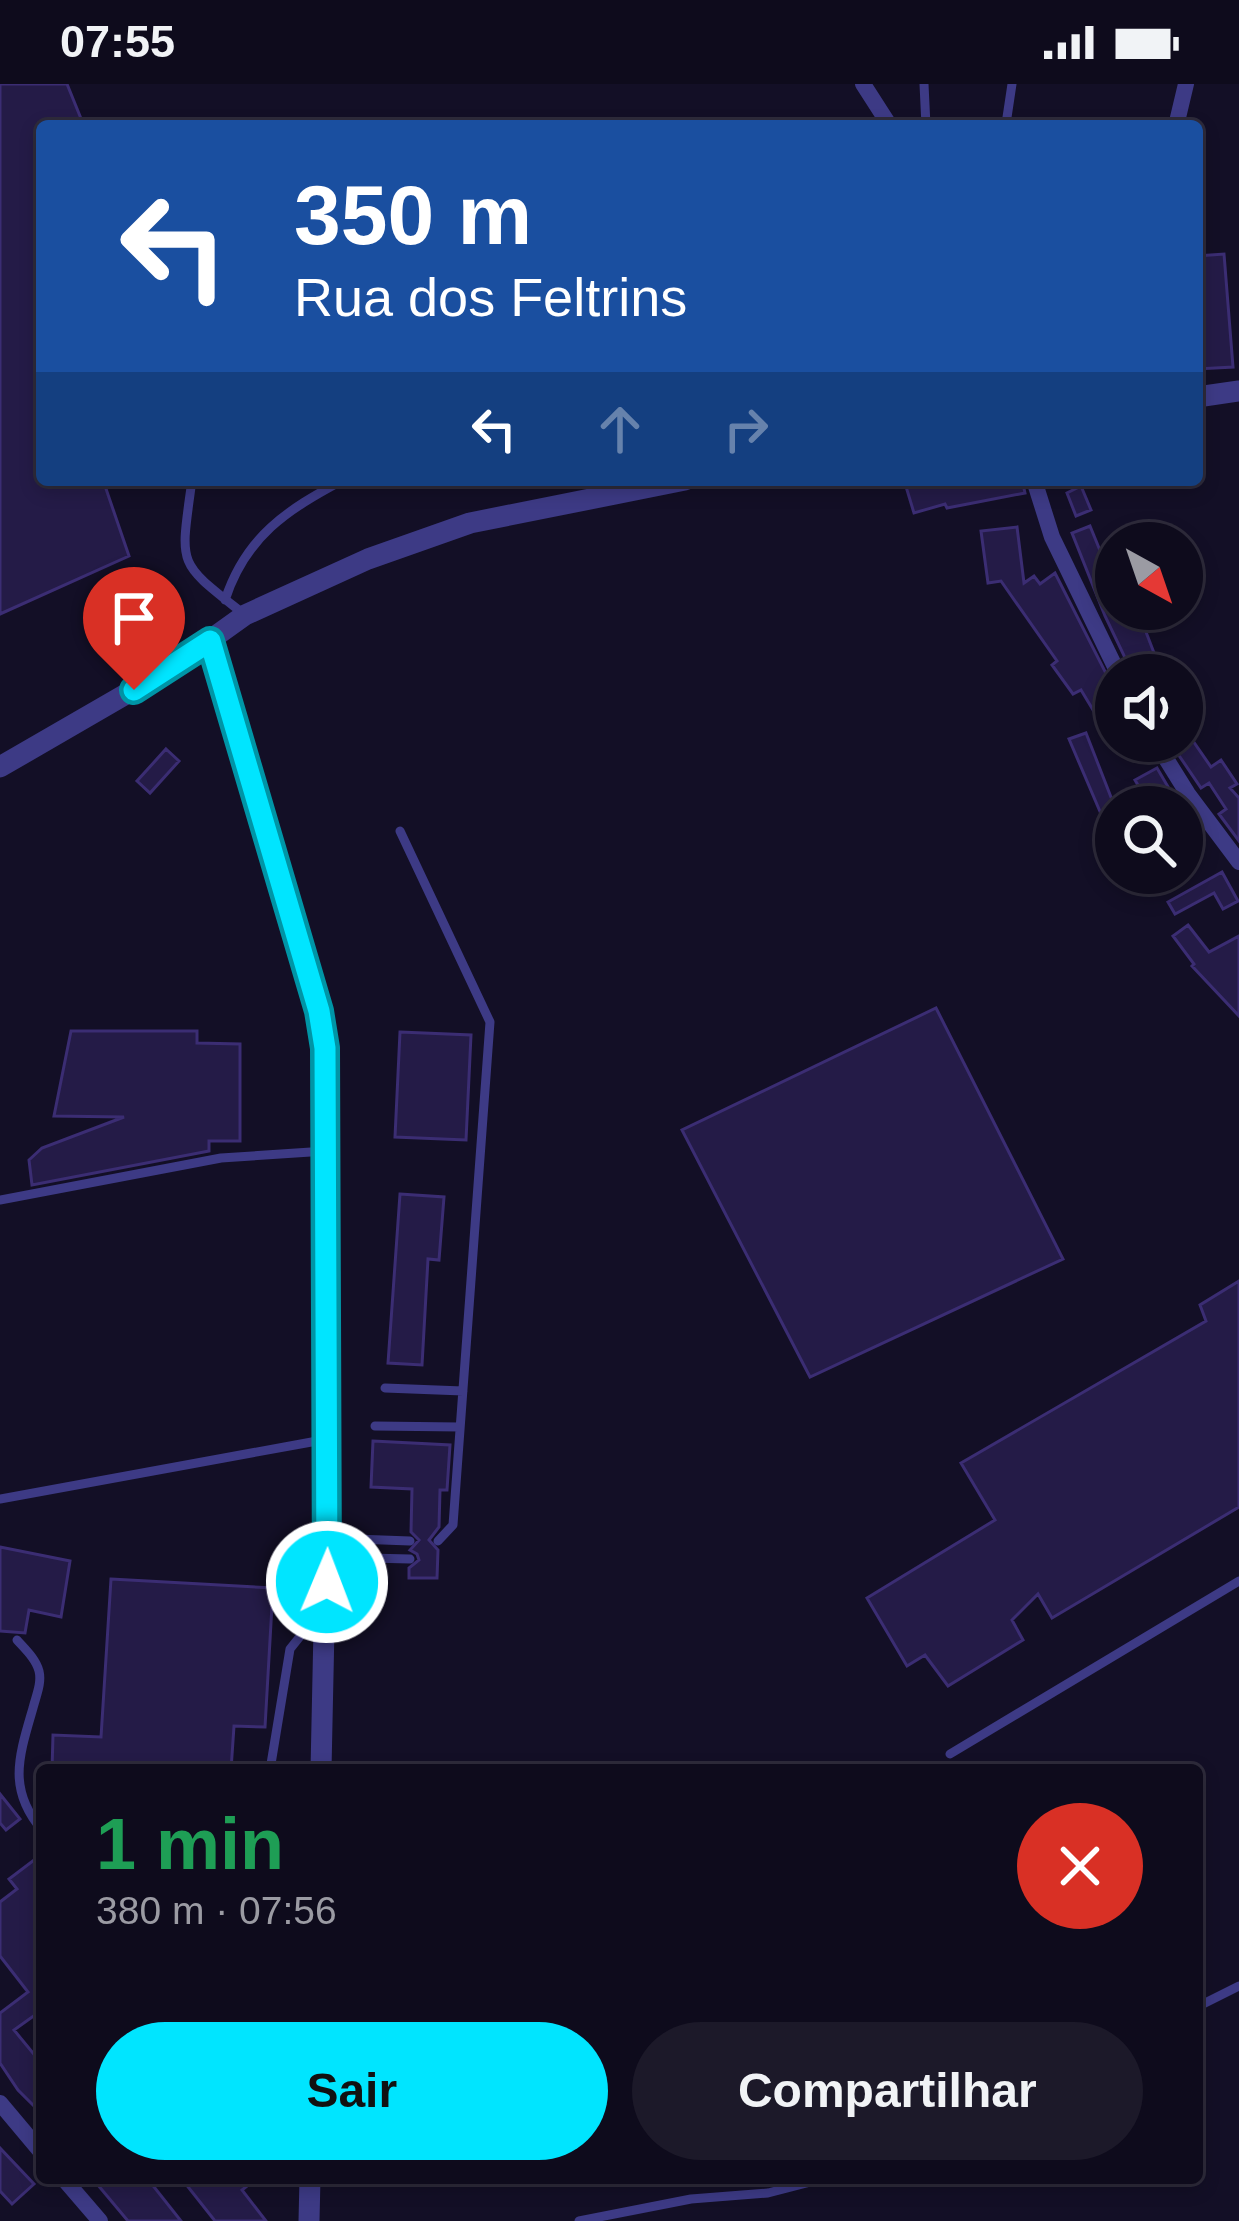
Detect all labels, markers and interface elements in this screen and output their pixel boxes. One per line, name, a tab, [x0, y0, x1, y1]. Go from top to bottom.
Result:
text: 07:55	[60, 16, 175, 67]
icon: left	[96, 168, 252, 324]
text: 350 m	[294, 168, 532, 262]
text: Rua dos Feltrins	[294, 267, 687, 327]
icon: left	[461, 396, 527, 462]
icon: ahead	[587, 396, 653, 462]
icon: right	[713, 396, 779, 462]
north arrow	[1095, 522, 1203, 630]
map controls	[1095, 522, 1203, 894]
pin	[83, 567, 185, 690]
icon: arrive	[101, 585, 167, 651]
button: sound	[1095, 654, 1203, 762]
button: search	[1095, 786, 1203, 894]
position arrow	[264, 1519, 390, 1645]
button: close	[1017, 1803, 1143, 1929]
text: 1 min	[96, 1804, 284, 1884]
text: 380 m · 07:56	[96, 1889, 337, 1932]
button: Sair	[96, 2022, 608, 2160]
button: Compartilhar	[632, 2022, 1143, 2160]

